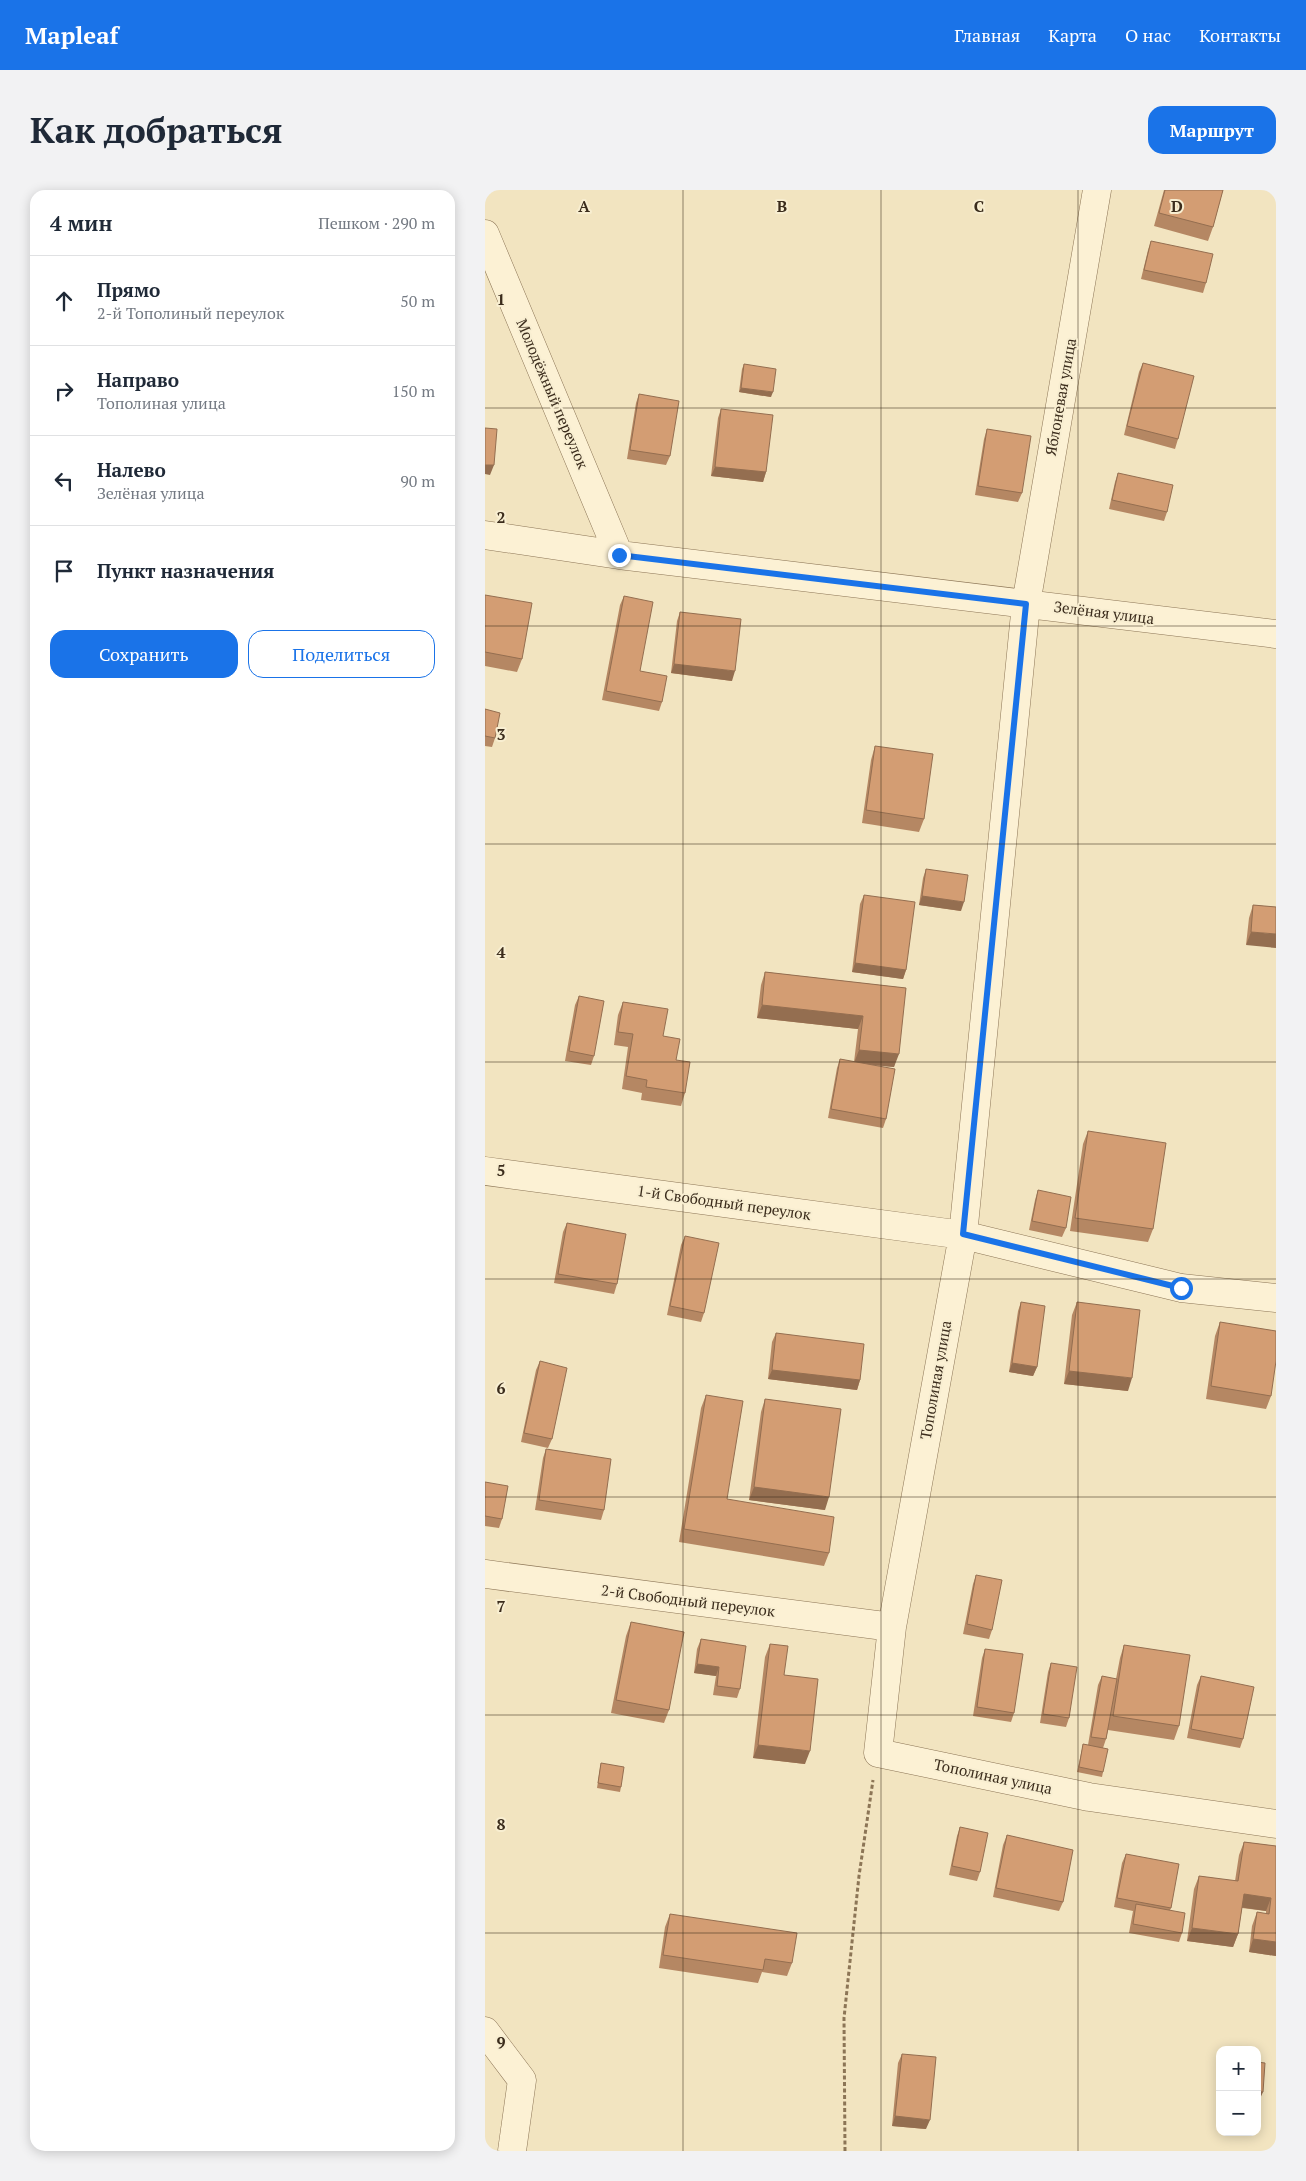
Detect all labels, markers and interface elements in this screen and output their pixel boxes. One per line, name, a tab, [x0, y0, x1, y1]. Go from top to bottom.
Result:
text: Mapleaf	[25, 19, 118, 51]
text: Главная	[954, 23, 1020, 47]
text: Карта	[1048, 23, 1097, 47]
text: О нас	[1125, 23, 1171, 47]
text: Контакты	[1199, 23, 1281, 47]
button: Маршрут	[1148, 106, 1276, 154]
text: Как добраться	[30, 107, 283, 153]
text: A	[578, 195, 590, 217]
text: B	[777, 195, 787, 217]
text: C	[974, 195, 984, 217]
text: D	[1171, 195, 1183, 217]
text: 4 мин	[50, 209, 112, 237]
text: Пешком · 290 m	[318, 212, 435, 234]
text: Прямо	[97, 277, 160, 302]
icon: ahead	[50, 287, 78, 315]
text: 1	[496, 288, 506, 310]
text: 50 m	[400, 290, 435, 312]
text: 2-й Тополиный переулок	[97, 302, 284, 324]
street label: Молодёжный переулок	[512, 316, 594, 473]
street label: Яблоневая улица	[1040, 336, 1080, 457]
text: Направо	[97, 367, 179, 392]
icon: right	[50, 377, 78, 405]
text: 150 m	[392, 380, 435, 402]
text: Тополиная улица	[97, 392, 226, 414]
text: Налево	[97, 457, 166, 482]
icon: left	[50, 467, 78, 495]
text: 90 m	[400, 470, 435, 492]
text: Зелёная улица	[97, 482, 205, 504]
text: 2	[496, 506, 506, 528]
route end	[608, 544, 631, 567]
icon: arrive	[50, 557, 78, 585]
text: Пункт назначения	[97, 558, 274, 583]
street label: Зелёная улица	[1053, 596, 1156, 628]
button: Сохранить	[50, 630, 238, 678]
button: Поделиться	[248, 630, 435, 678]
text: 3	[496, 723, 506, 745]
text: 4	[496, 941, 506, 963]
text: 5	[496, 1159, 506, 1181]
street label: 1-й Свободный переулок	[636, 1180, 813, 1224]
route start	[1170, 1277, 1193, 1300]
street label: Тополиная улица	[915, 1318, 955, 1441]
text: 6	[496, 1377, 506, 1399]
street label: 2-й Свободный переулок	[600, 1579, 777, 1621]
text: 7	[496, 1595, 506, 1617]
street label: Тополиная улица	[932, 1754, 1055, 1798]
text: 8	[496, 1813, 506, 1835]
text: 9	[496, 2031, 506, 2053]
map controls	[1216, 2046, 1261, 2136]
button: +	[1216, 2046, 1261, 2091]
button: −	[1216, 2091, 1261, 2136]

